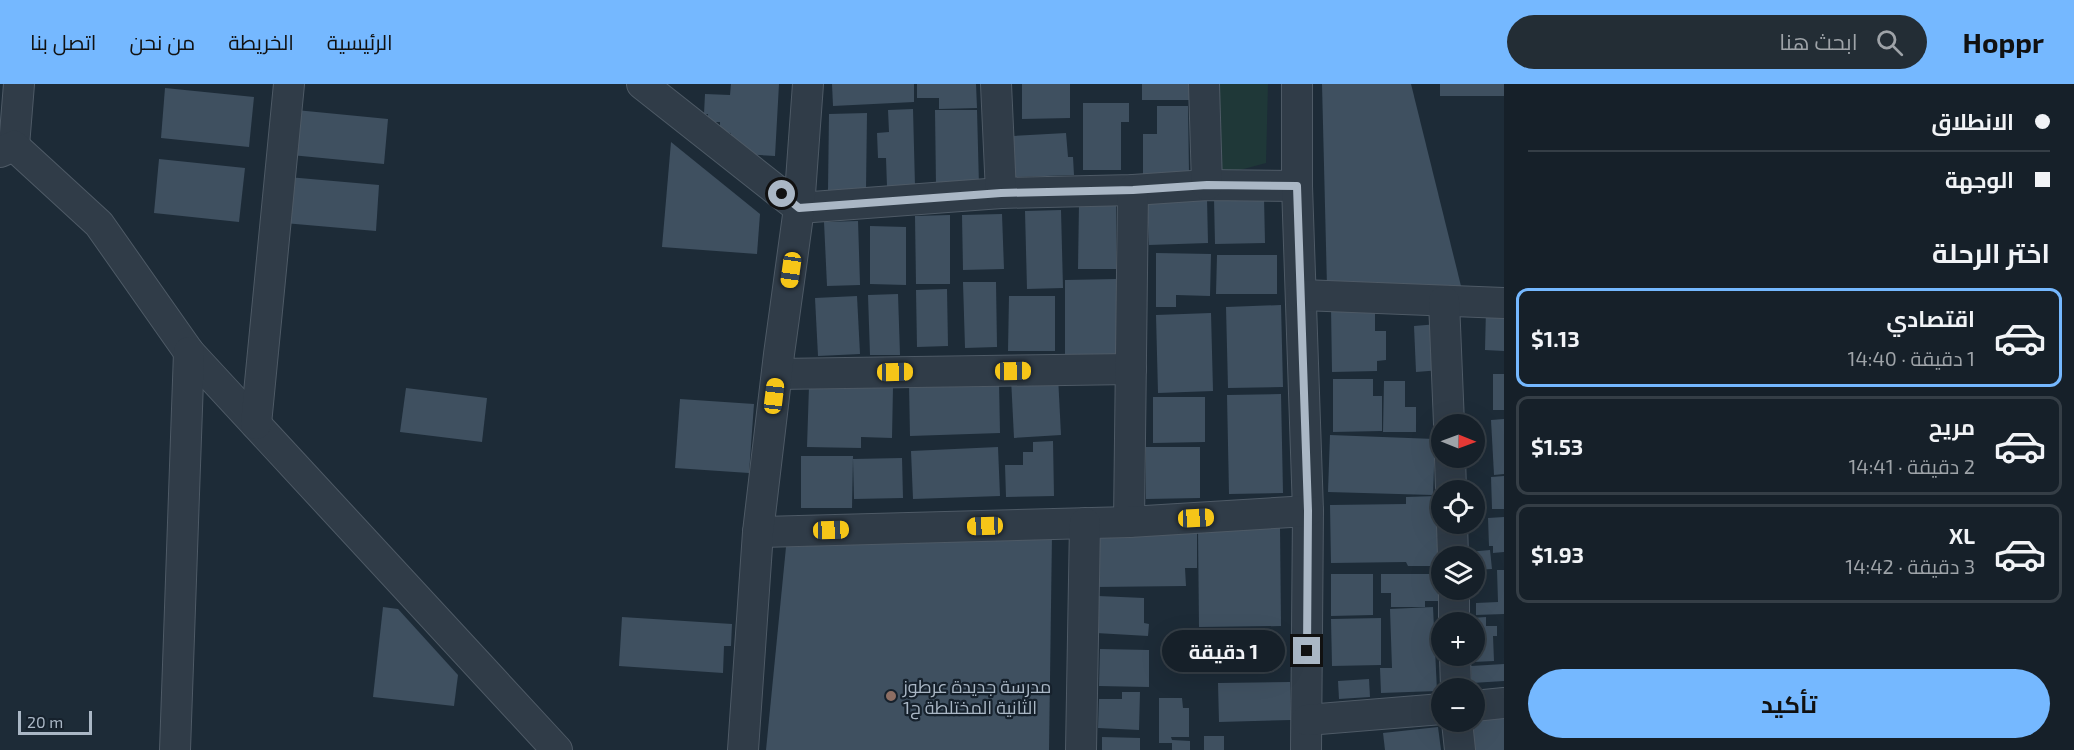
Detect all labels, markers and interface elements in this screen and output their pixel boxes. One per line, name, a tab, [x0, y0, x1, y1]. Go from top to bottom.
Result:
search box	[1507, 15, 1927, 69]
text: Hoppr	[1963, 25, 2044, 59]
icon: search	[1873, 26, 1906, 59]
text: ابحث هنا	[1779, 28, 1858, 54]
text: اتصل بنا	[30, 29, 97, 54]
text: من نحن	[130, 29, 195, 54]
text: الخريطة	[228, 29, 294, 54]
text: الرئيسية	[327, 29, 393, 54]
text: الانطلاق	[1931, 108, 2014, 134]
text: الوجهة	[1945, 166, 2014, 192]
route start	[768, 180, 795, 207]
text: اختر الرحلة	[1932, 236, 2050, 268]
car	[780, 251, 802, 289]
text: اقتصادي	[1886, 305, 1975, 331]
icon: car	[1993, 311, 2047, 365]
text: $1.13	[1531, 325, 1580, 351]
text: 1 دقيقة · 14:40	[1848, 346, 1975, 370]
car	[995, 362, 1031, 380]
car	[877, 363, 913, 381]
car	[763, 377, 785, 415]
text: مريح	[1929, 413, 1975, 439]
north arrow	[1431, 414, 1485, 468]
map controls	[1431, 414, 1485, 732]
icon: car	[1993, 419, 2047, 473]
text: $1.53	[1531, 433, 1583, 459]
text: 2 دقيقة · 14:41	[1848, 454, 1975, 478]
button: locate	[1431, 480, 1485, 534]
car	[1178, 508, 1214, 528]
car	[967, 516, 1003, 536]
car	[813, 520, 849, 540]
text: XL	[1949, 522, 1975, 548]
icon: car	[1993, 527, 2047, 581]
text: $1.93	[1531, 541, 1584, 567]
button: layers	[1431, 546, 1485, 600]
text: 3 دقيقة · 14:42	[1845, 554, 1975, 578]
button: +	[1431, 612, 1485, 666]
callout: 1 دقيقة	[1163, 630, 1286, 672]
route end	[1293, 637, 1320, 664]
text: 1 دقيقة	[1189, 639, 1258, 663]
button: تأكيد	[1528, 669, 2050, 738]
place label: مدرسة جديدة عرطوز الثانية المختلطة ح1	[902, 675, 1051, 720]
button: −	[1431, 678, 1485, 732]
marker: مدرسة جديدة عرطوز الثانية المختلطة ح1	[884, 689, 898, 703]
scale bar	[18, 708, 92, 736]
text: 20 m	[27, 712, 63, 731]

